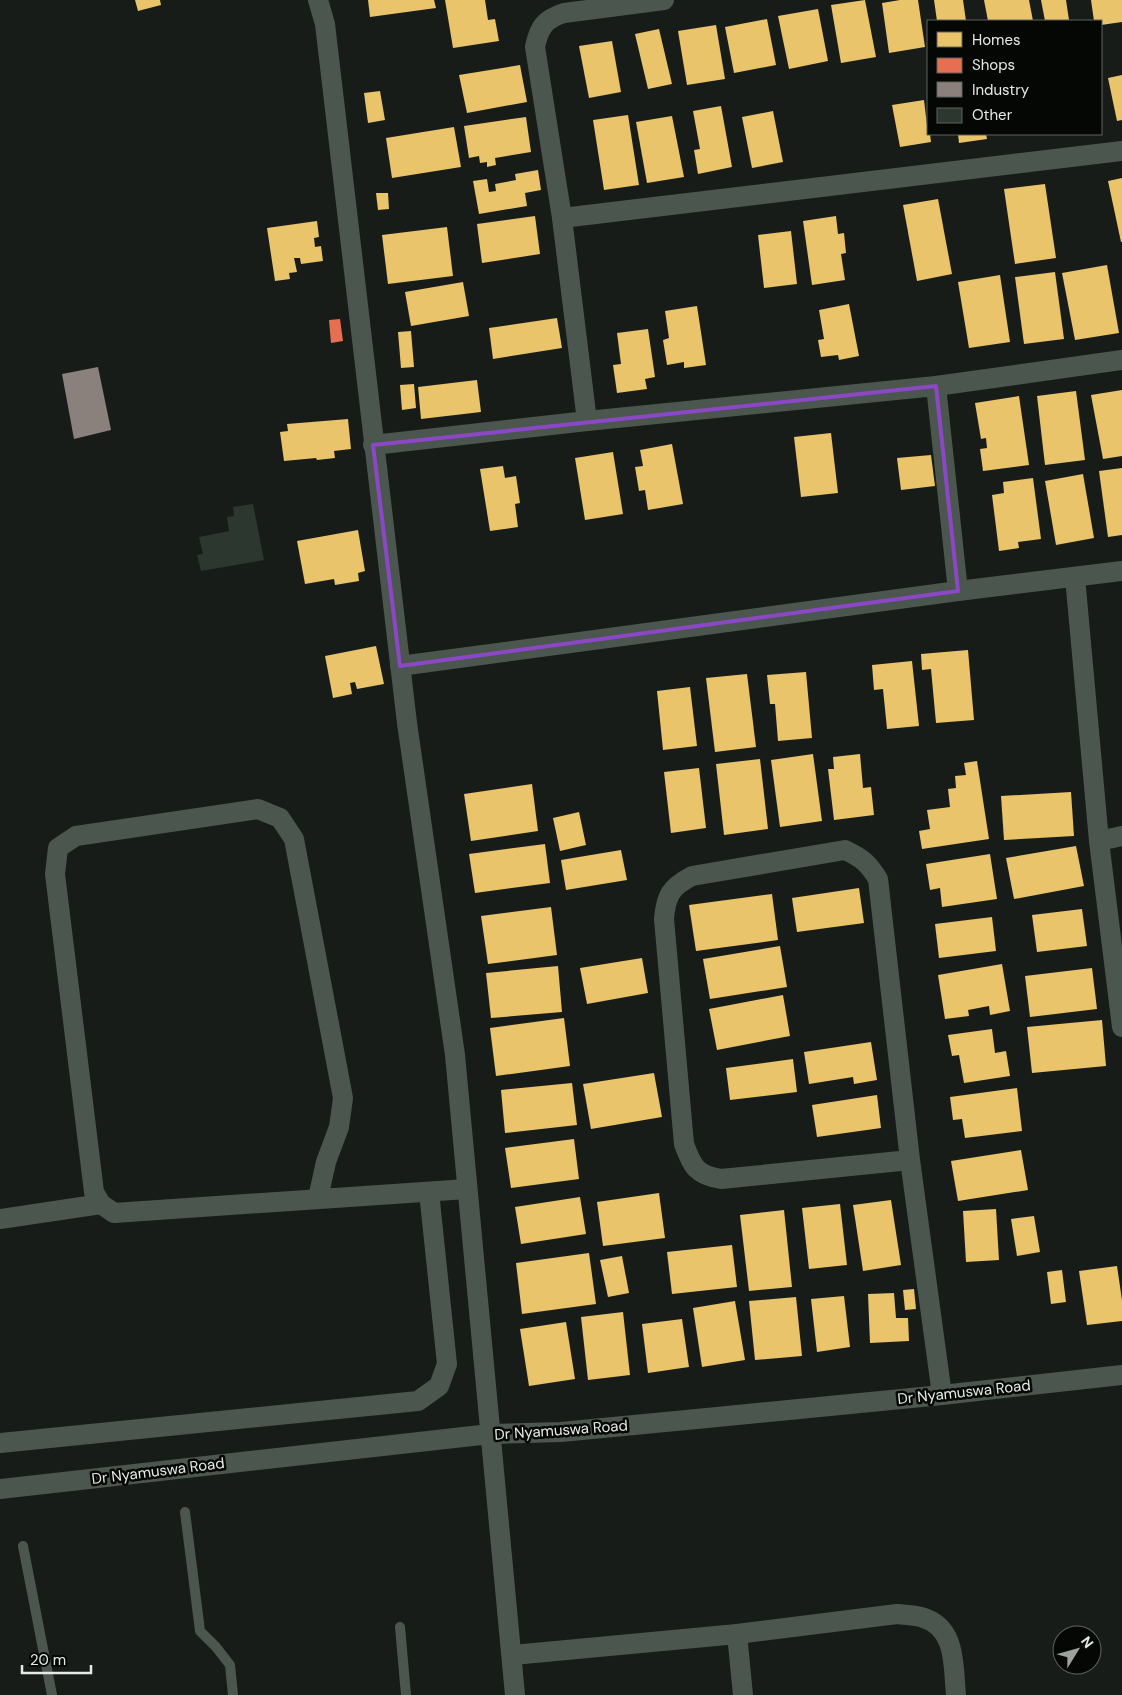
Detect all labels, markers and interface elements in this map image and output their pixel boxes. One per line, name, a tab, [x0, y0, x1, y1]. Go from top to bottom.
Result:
legend	[927, 20, 1102, 135]
text: Homes	[972, 30, 1021, 50]
text: Shops	[972, 55, 1015, 75]
text: Industry	[972, 80, 1030, 100]
text: Other	[972, 105, 1013, 125]
street label: Dr Nyamuswa Road	[896, 1375, 1032, 1409]
street label: Dr Nyamuswa Road	[494, 1415, 628, 1445]
street label: Dr Nyamuswa Road	[90, 1453, 226, 1489]
north arrow	[1052, 1625, 1102, 1675]
text: N	[1077, 1633, 1098, 1652]
scale bar	[22, 1642, 91, 1674]
text: 20 m	[30, 1650, 66, 1670]

